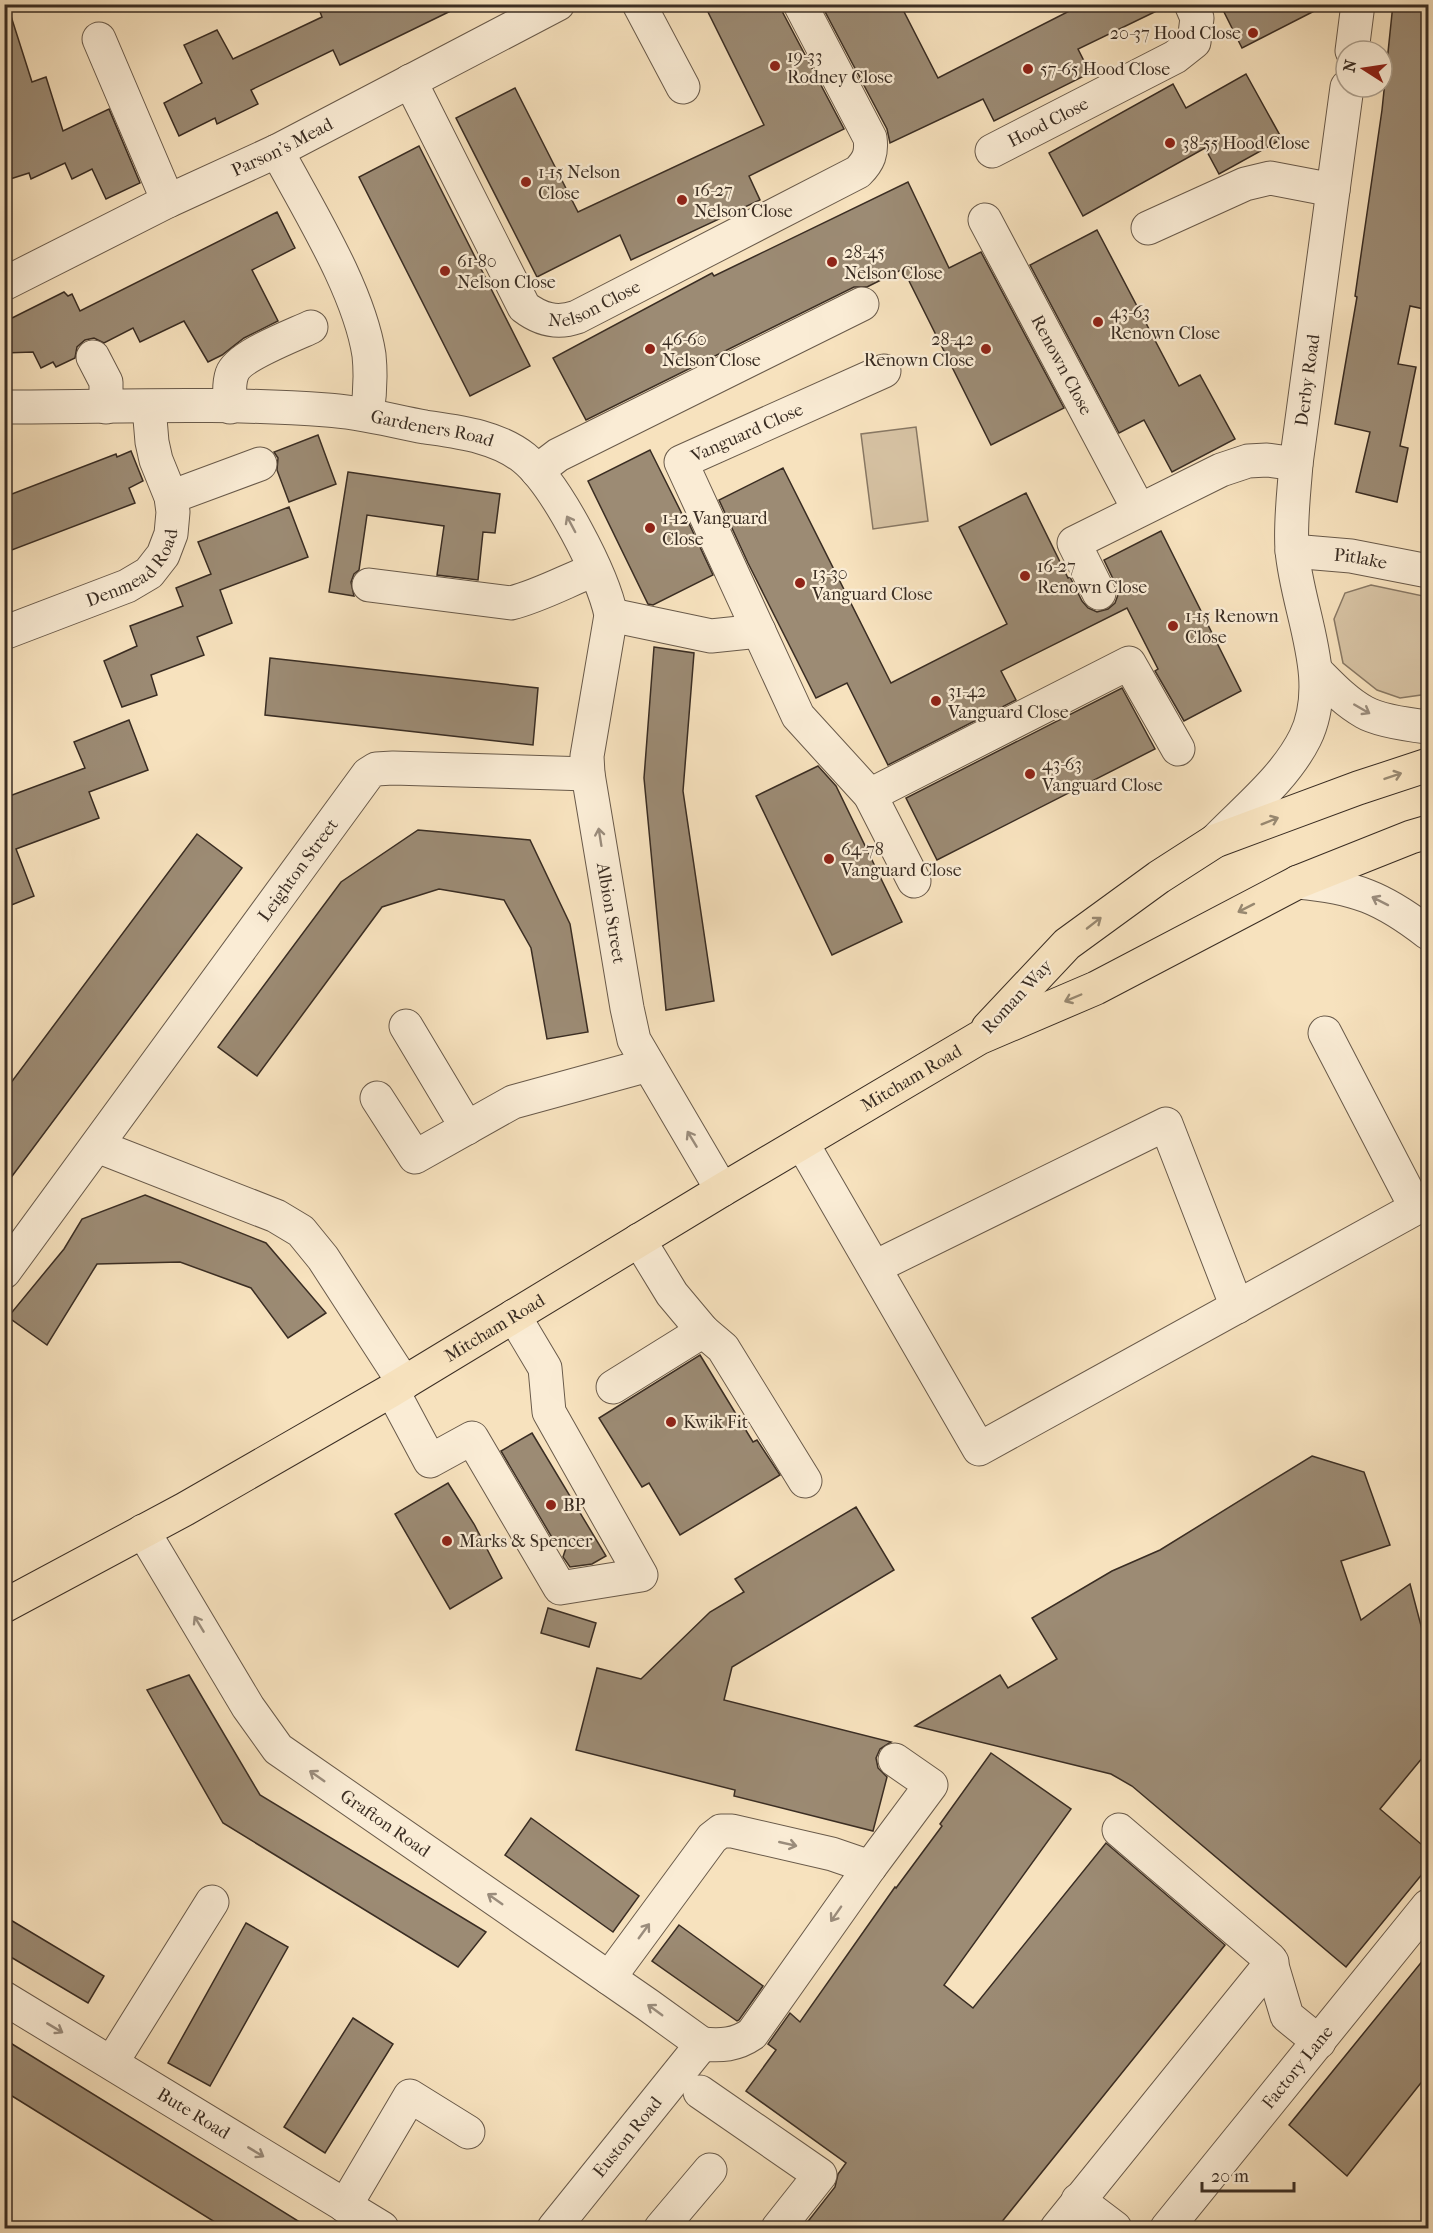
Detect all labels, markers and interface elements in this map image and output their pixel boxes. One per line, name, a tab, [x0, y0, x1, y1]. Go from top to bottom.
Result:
place label: 20-37 Hood Close	[1110, 23, 1241, 44]
marker: 20-37 Hood Close	[1246, 26, 1260, 40]
north arrow	[1334, 39, 1394, 99]
place label: 19-33 Rodney Close	[787, 46, 893, 88]
text: N	[1339, 57, 1361, 74]
marker: 19-33 Rodney Close	[768, 59, 782, 73]
place label: 57-65 Hood Close	[1040, 59, 1170, 80]
marker: 57-65 Hood Close	[1021, 62, 1035, 76]
street label: Hood Close	[1004, 93, 1092, 152]
street label: Parson's Mead	[228, 113, 336, 181]
place label: 38-55 Hood Close	[1182, 133, 1310, 154]
marker: 38-55 Hood Close	[1163, 136, 1177, 150]
place label: 1-15 Nelson Close	[538, 162, 621, 204]
marker: 1-15 Nelson Close	[519, 175, 533, 189]
place label: 16-27 Nelson Close	[694, 180, 793, 222]
marker: 16-27 Nelson Close	[675, 193, 689, 207]
place label: 28-45 Nelson Close	[844, 242, 943, 284]
place label: 61-80 Nelson Close	[457, 251, 556, 293]
marker: 28-45 Nelson Close	[825, 255, 839, 269]
marker: 61-80 Nelson Close	[438, 264, 452, 278]
street label: Nelson Close	[548, 276, 644, 331]
place label: 43-63 Renown Close	[1110, 302, 1220, 344]
street label: Renown Close	[1027, 311, 1097, 419]
marker: 43-63 Renown Close	[1091, 315, 1105, 329]
place label: 46-60 Nelson Close	[662, 329, 761, 371]
place label: 28-42 Renown Close	[864, 329, 974, 371]
street label: Derby Road	[1291, 333, 1324, 428]
marker: 46-60 Nelson Close	[643, 342, 657, 356]
marker: 28-42 Renown Close	[979, 342, 993, 356]
street label: Vanguard Close	[687, 399, 806, 468]
street label: Gardeners Road	[369, 406, 497, 451]
place label: 1-12 Vanguard Close	[662, 508, 768, 550]
one-way arrow	[565, 515, 576, 533]
marker: 1-12 Vanguard Close	[643, 521, 657, 535]
street label: Denmead Road	[83, 528, 182, 611]
street label: Pitlake	[1333, 544, 1389, 573]
place label: 16-27 Renown Close	[1037, 556, 1147, 598]
place label: 13-30 Vanguard Close	[811, 563, 933, 605]
marker: 16-27 Renown Close	[1018, 569, 1032, 583]
marker: 13-30 Vanguard Close	[793, 576, 807, 590]
place label: 1-15 Renown Close	[1185, 606, 1279, 648]
marker: 1-15 Renown Close	[1166, 619, 1180, 633]
place label: 31-42 Vanguard Close	[947, 681, 1069, 723]
marker: 31-42 Vanguard Close	[929, 694, 943, 708]
one-way arrow	[1353, 704, 1370, 716]
place label: 43-63 Vanguard Close	[1041, 754, 1163, 796]
marker: 43-63 Vanguard Close	[1023, 767, 1037, 781]
one-way arrow	[1383, 770, 1402, 781]
street label: Leighton Street	[253, 814, 343, 925]
one-way arrow	[1260, 815, 1279, 826]
one-way arrow	[594, 827, 605, 847]
place label: 64-78 Vanguard Close	[840, 839, 962, 881]
marker: 64-78 Vanguard Close	[822, 852, 836, 866]
street label: Albion Street	[592, 860, 630, 966]
one-way arrow	[1372, 895, 1389, 907]
one-way arrow	[1237, 903, 1255, 915]
one-way arrow	[1086, 916, 1102, 929]
street label: Roman Way	[977, 955, 1058, 1038]
one-way arrow	[1064, 993, 1082, 1004]
street label: Mitcham Road	[857, 1040, 966, 1116]
one-way arrow	[686, 1131, 698, 1148]
street label: Mitcham Road	[441, 1289, 549, 1366]
place label: Kwik Fit	[683, 1412, 749, 1433]
marker: Kwik Fit	[664, 1415, 678, 1429]
place label: BP	[563, 1495, 586, 1516]
marker: BP	[544, 1498, 558, 1512]
place label: Marks & Spencer	[459, 1531, 593, 1552]
marker: Marks & Spencer	[440, 1534, 454, 1548]
one-way arrow	[193, 1616, 205, 1633]
one-way arrow	[309, 1770, 325, 1782]
street label: Grafton Road	[336, 1785, 434, 1862]
one-way arrow	[777, 1839, 797, 1850]
one-way arrow	[487, 1893, 503, 1905]
one-way arrow	[830, 1906, 842, 1922]
one-way arrow	[637, 1924, 650, 1940]
one-way arrow	[647, 2004, 663, 2016]
street label: Factory Lane	[1257, 2021, 1337, 2113]
one-way arrow	[46, 2022, 63, 2034]
street label: Bute Road	[154, 2083, 234, 2144]
street label: Euston Road	[589, 2092, 666, 2181]
one-way arrow	[248, 2146, 265, 2159]
scale bar	[1202, 2155, 1294, 2193]
text: 20 m	[1211, 2166, 1249, 2187]

